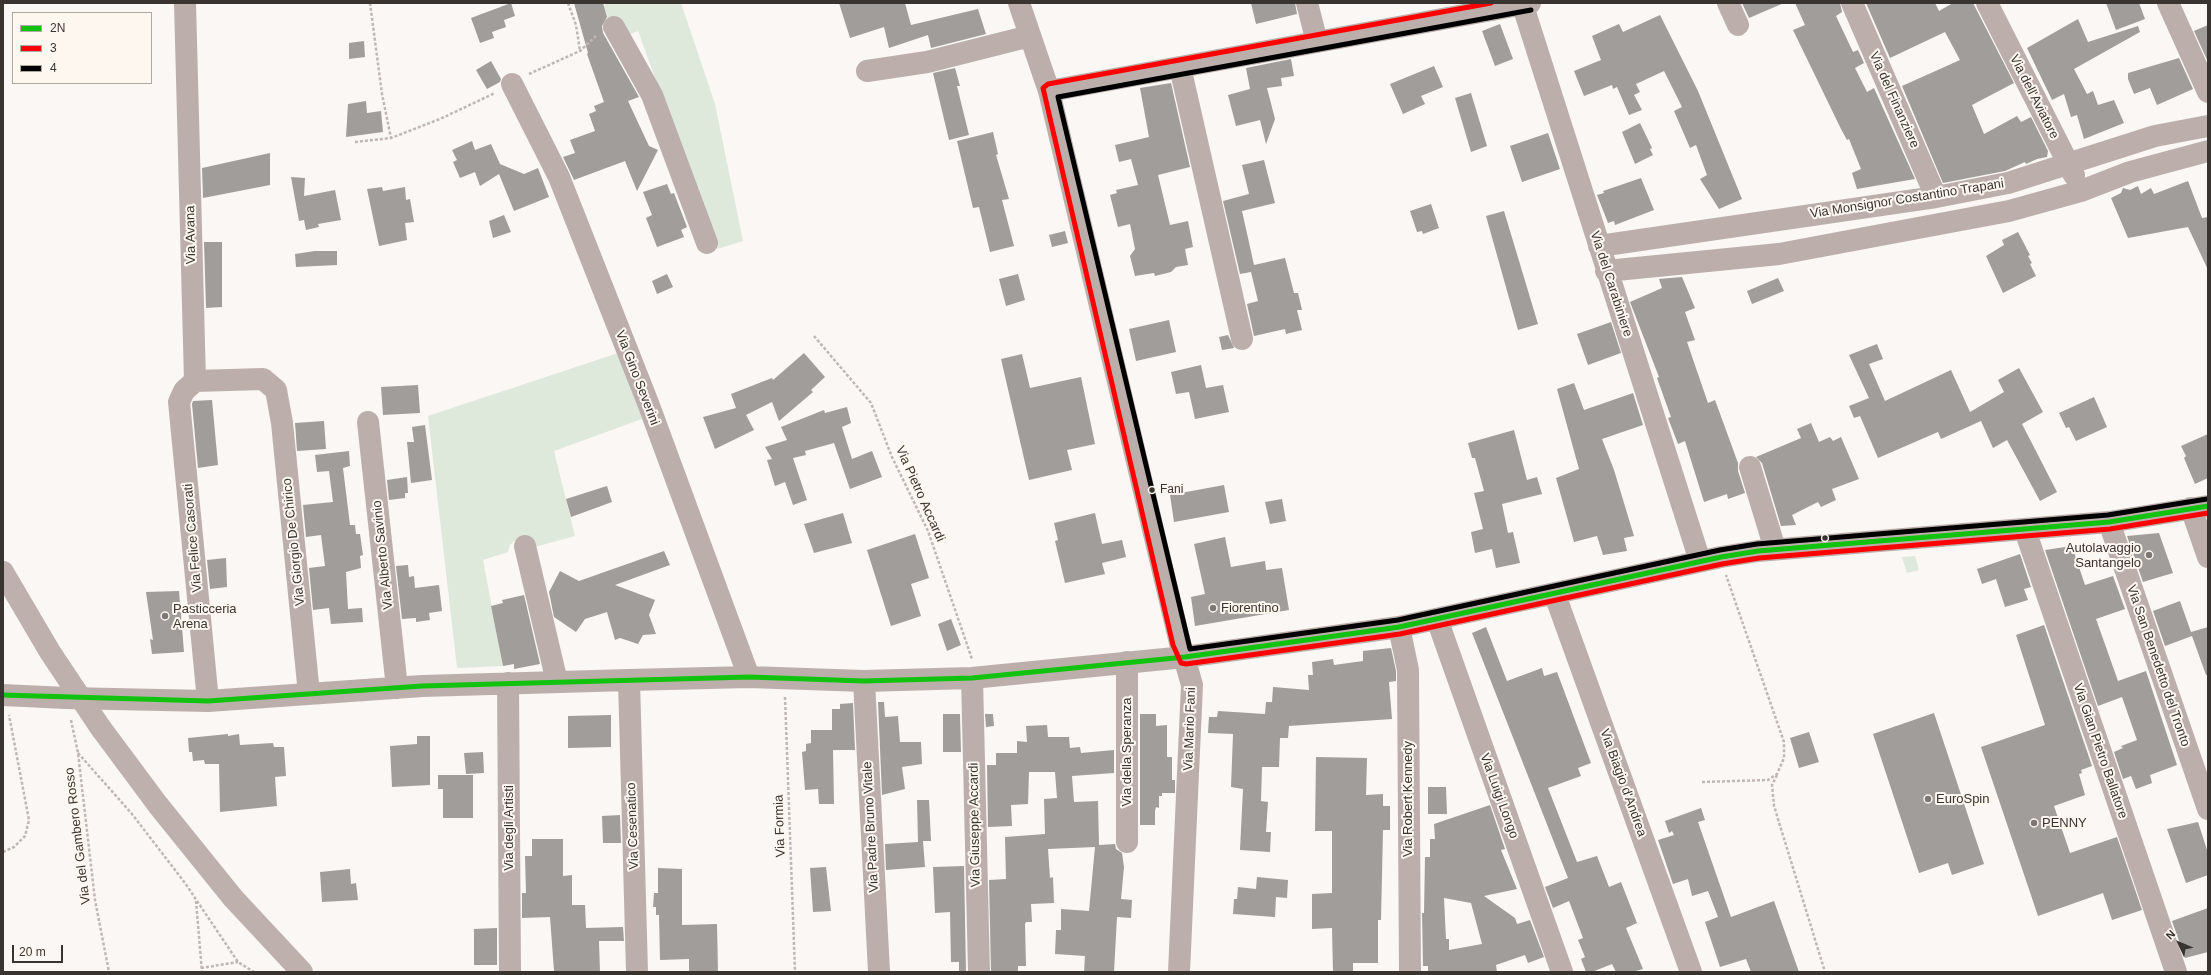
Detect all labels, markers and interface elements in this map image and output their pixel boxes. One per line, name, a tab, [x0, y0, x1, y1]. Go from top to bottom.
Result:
legend	[12, 12, 152, 84]
text: 2N	[50, 21, 65, 35]
text: 3	[50, 41, 57, 55]
street label: Via del Finanziere	[1866, 49, 1922, 151]
street label: Via dell'Aviatore	[2006, 52, 2062, 142]
text: 4	[50, 61, 57, 75]
street label: Via Monsignor Costantino Trapani	[1809, 176, 2005, 222]
street label: Via Avana	[183, 205, 199, 265]
street label: Via del Carabiniere	[1587, 229, 1635, 339]
street label: Via Gino Severini	[612, 328, 662, 428]
street label: Via Pietro Accardi	[892, 444, 948, 544]
street label: Via Giorgio De Chirico	[280, 477, 308, 607]
street label: Via Felice Casorati	[180, 483, 206, 593]
place label: Fani	[1160, 483, 1183, 497]
marker: Fani	[1147, 485, 1157, 495]
street label: Via Alberto Savinio	[370, 500, 396, 610]
unlabelled marker	[1820, 533, 1830, 543]
place label: Autolavaggio Santangelo	[2066, 540, 2141, 571]
marker: Autolavaggio Santangelo	[2144, 550, 2154, 560]
street label: Via San Benedetto del Tronto	[2123, 583, 2193, 749]
place label: Fiorentino	[1221, 600, 1279, 616]
place label: Pasticceria Arena	[173, 601, 237, 632]
marker: Fiorentino	[1208, 603, 1218, 613]
marker: Pasticceria Arena	[160, 611, 170, 621]
street label: Via Gian Pietro Ballatore	[2069, 681, 2131, 821]
street label: Via Mario Fani	[1181, 687, 1199, 771]
street label: Via della Speranza	[1119, 698, 1135, 806]
street label: Via Biagio d'Andrea	[1596, 727, 1650, 839]
street label: Via Robert Kennedy	[1400, 741, 1416, 857]
street label: Via Luigi Longo	[1476, 751, 1522, 841]
street label: Via Padre Bruno Vitale	[860, 761, 882, 893]
street label: Via Giuseppe Accardi	[966, 762, 984, 888]
street label: Via del Gambero Rosso	[62, 767, 94, 905]
street label: Via Cesenatico	[624, 782, 642, 870]
street label: Via degli Artisti	[501, 785, 517, 871]
place label: EuroSpin	[1936, 791, 1989, 807]
street label: Via Formia	[771, 794, 789, 858]
marker: EuroSpin	[1923, 794, 1933, 804]
place label: PENNY	[2042, 815, 2087, 831]
marker: PENNY	[2029, 818, 2039, 828]
north arrow	[2159, 923, 2199, 963]
text: N	[2163, 928, 2177, 942]
scale bar	[14, 937, 65, 963]
text: 20 m	[19, 945, 46, 959]

